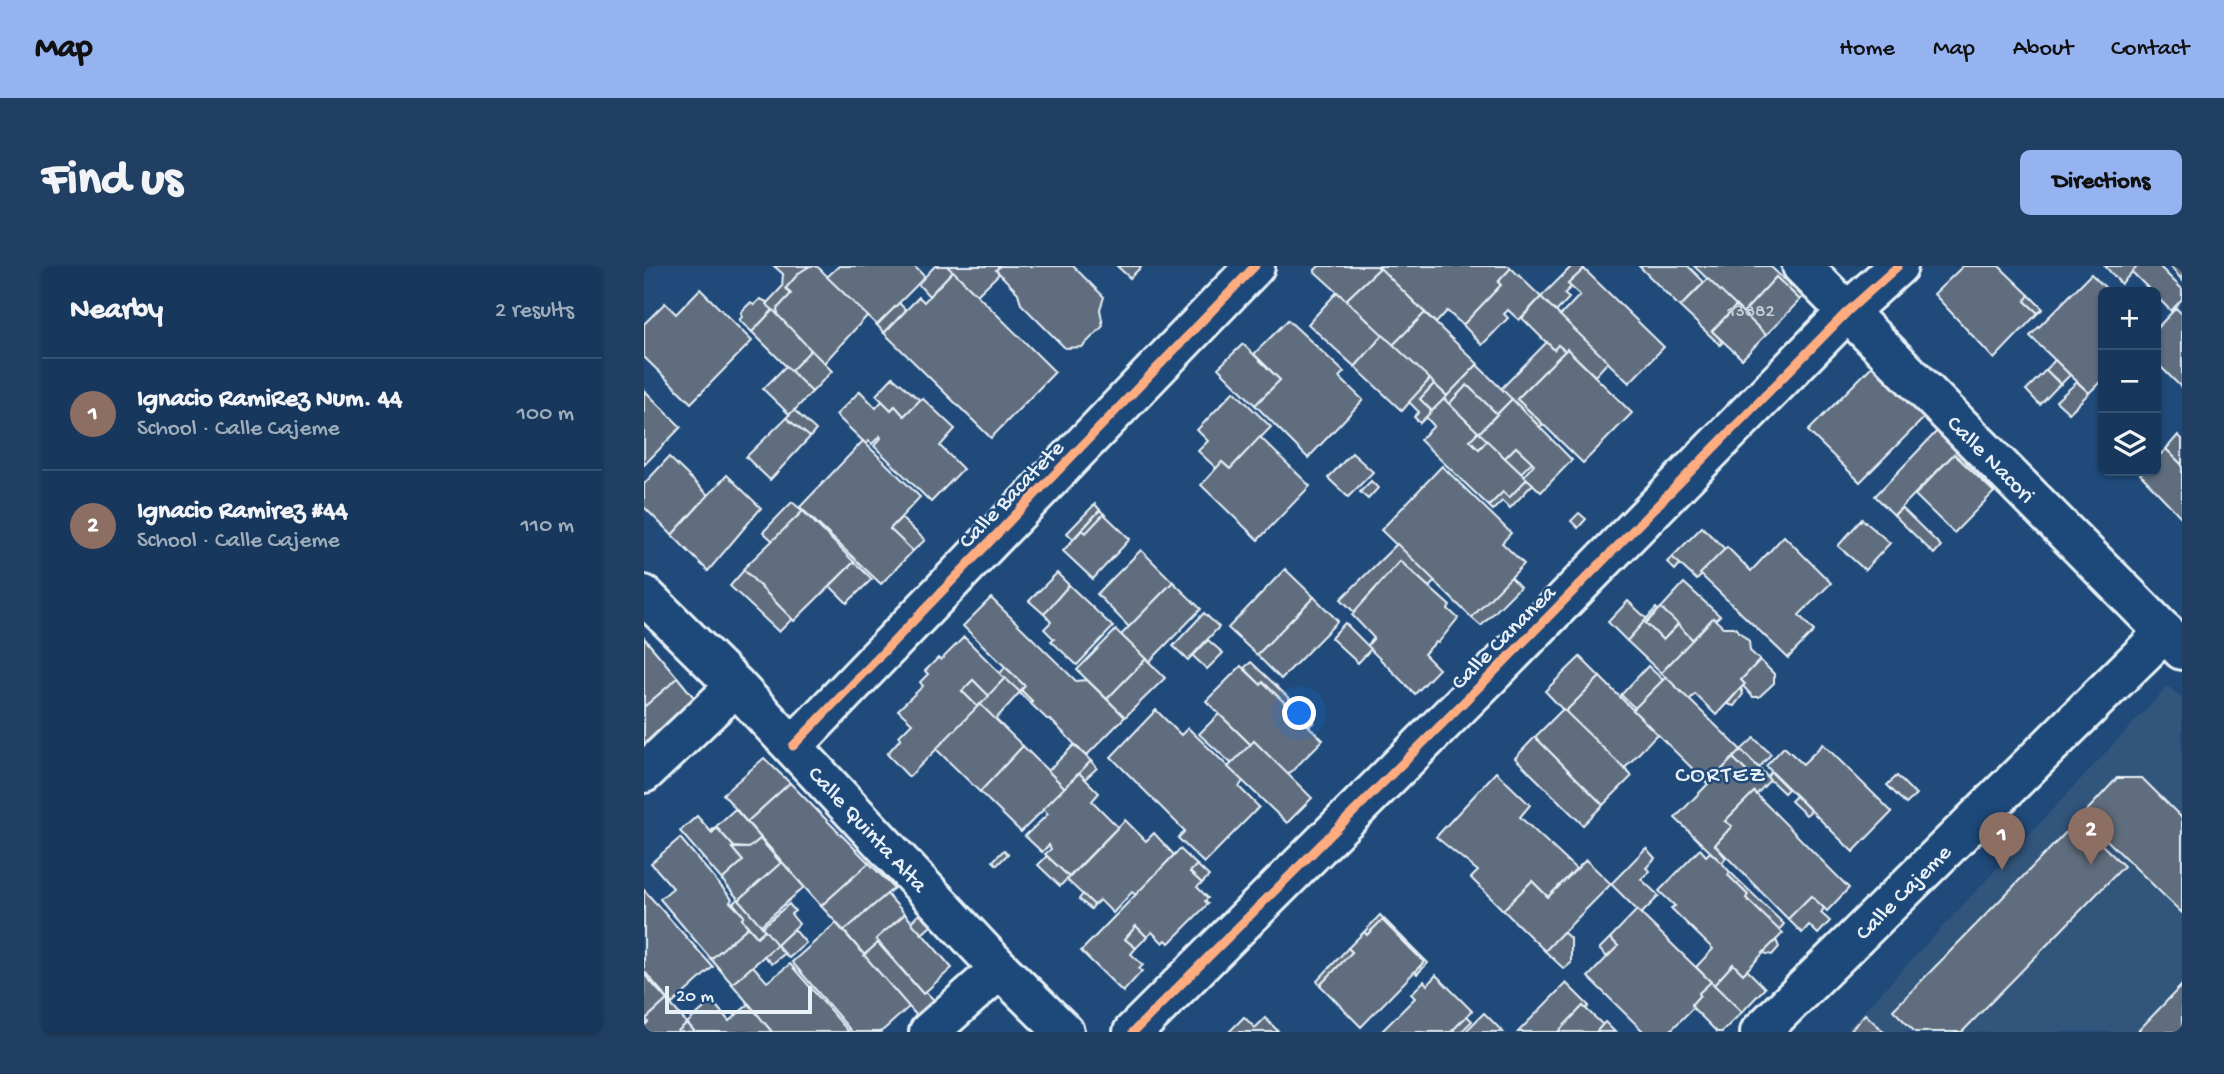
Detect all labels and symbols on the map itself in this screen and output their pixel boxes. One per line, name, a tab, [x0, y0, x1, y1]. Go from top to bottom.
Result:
house number: 13882	[1726, 301, 1775, 324]
street label: Calle Nacori	[1940, 411, 2039, 510]
street label: Calle Bacatete	[954, 435, 1072, 555]
street label: Calle Cananea	[1446, 580, 1563, 697]
your location	[1282, 696, 1316, 730]
street label: Calle Quinta Alta	[801, 761, 933, 900]
district label: CORTEZ	[1675, 762, 1767, 791]
pin: 2	[2068, 807, 2114, 865]
pin: 1	[1979, 812, 2025, 870]
street label: Calle Cajeme	[1851, 839, 1959, 947]
scale bar	[665, 983, 812, 1015]

